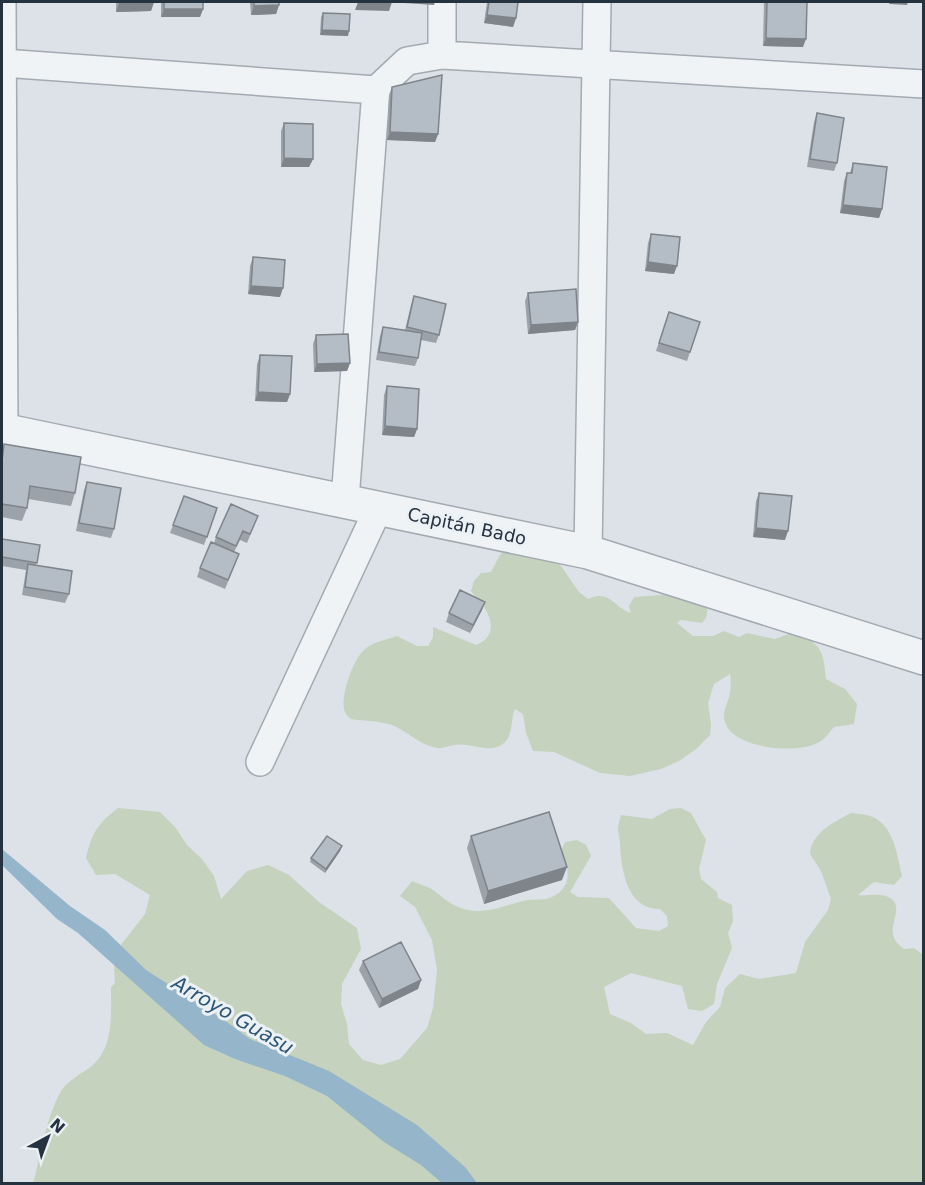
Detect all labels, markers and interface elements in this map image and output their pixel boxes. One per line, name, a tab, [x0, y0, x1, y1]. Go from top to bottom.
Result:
street label: Capitán Bado	[406, 503, 528, 549]
water label: Arroyo Guasu	[166, 970, 298, 1059]
north arrow	[18, 1107, 78, 1167]
text: N	[46, 1114, 69, 1138]

